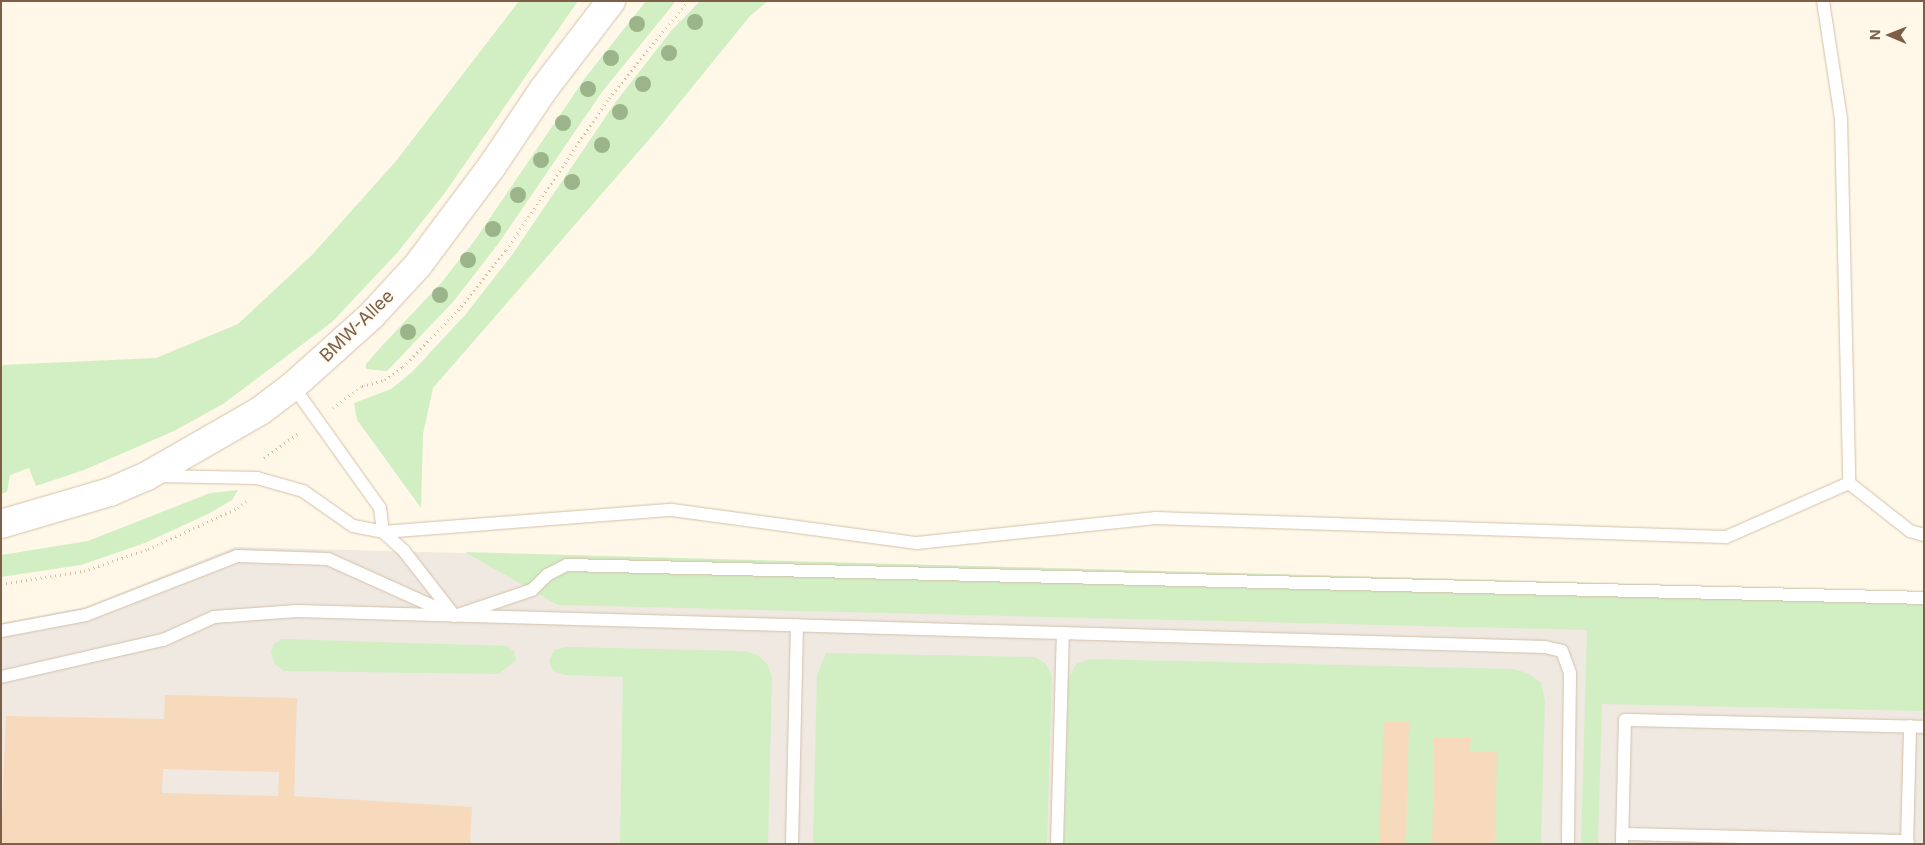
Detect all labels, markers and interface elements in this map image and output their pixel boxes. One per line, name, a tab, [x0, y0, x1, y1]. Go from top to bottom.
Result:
north arrow	[1865, 10, 1915, 60]
text: N	[1866, 29, 1883, 40]
street label: BMW-Allee	[315, 285, 399, 367]

